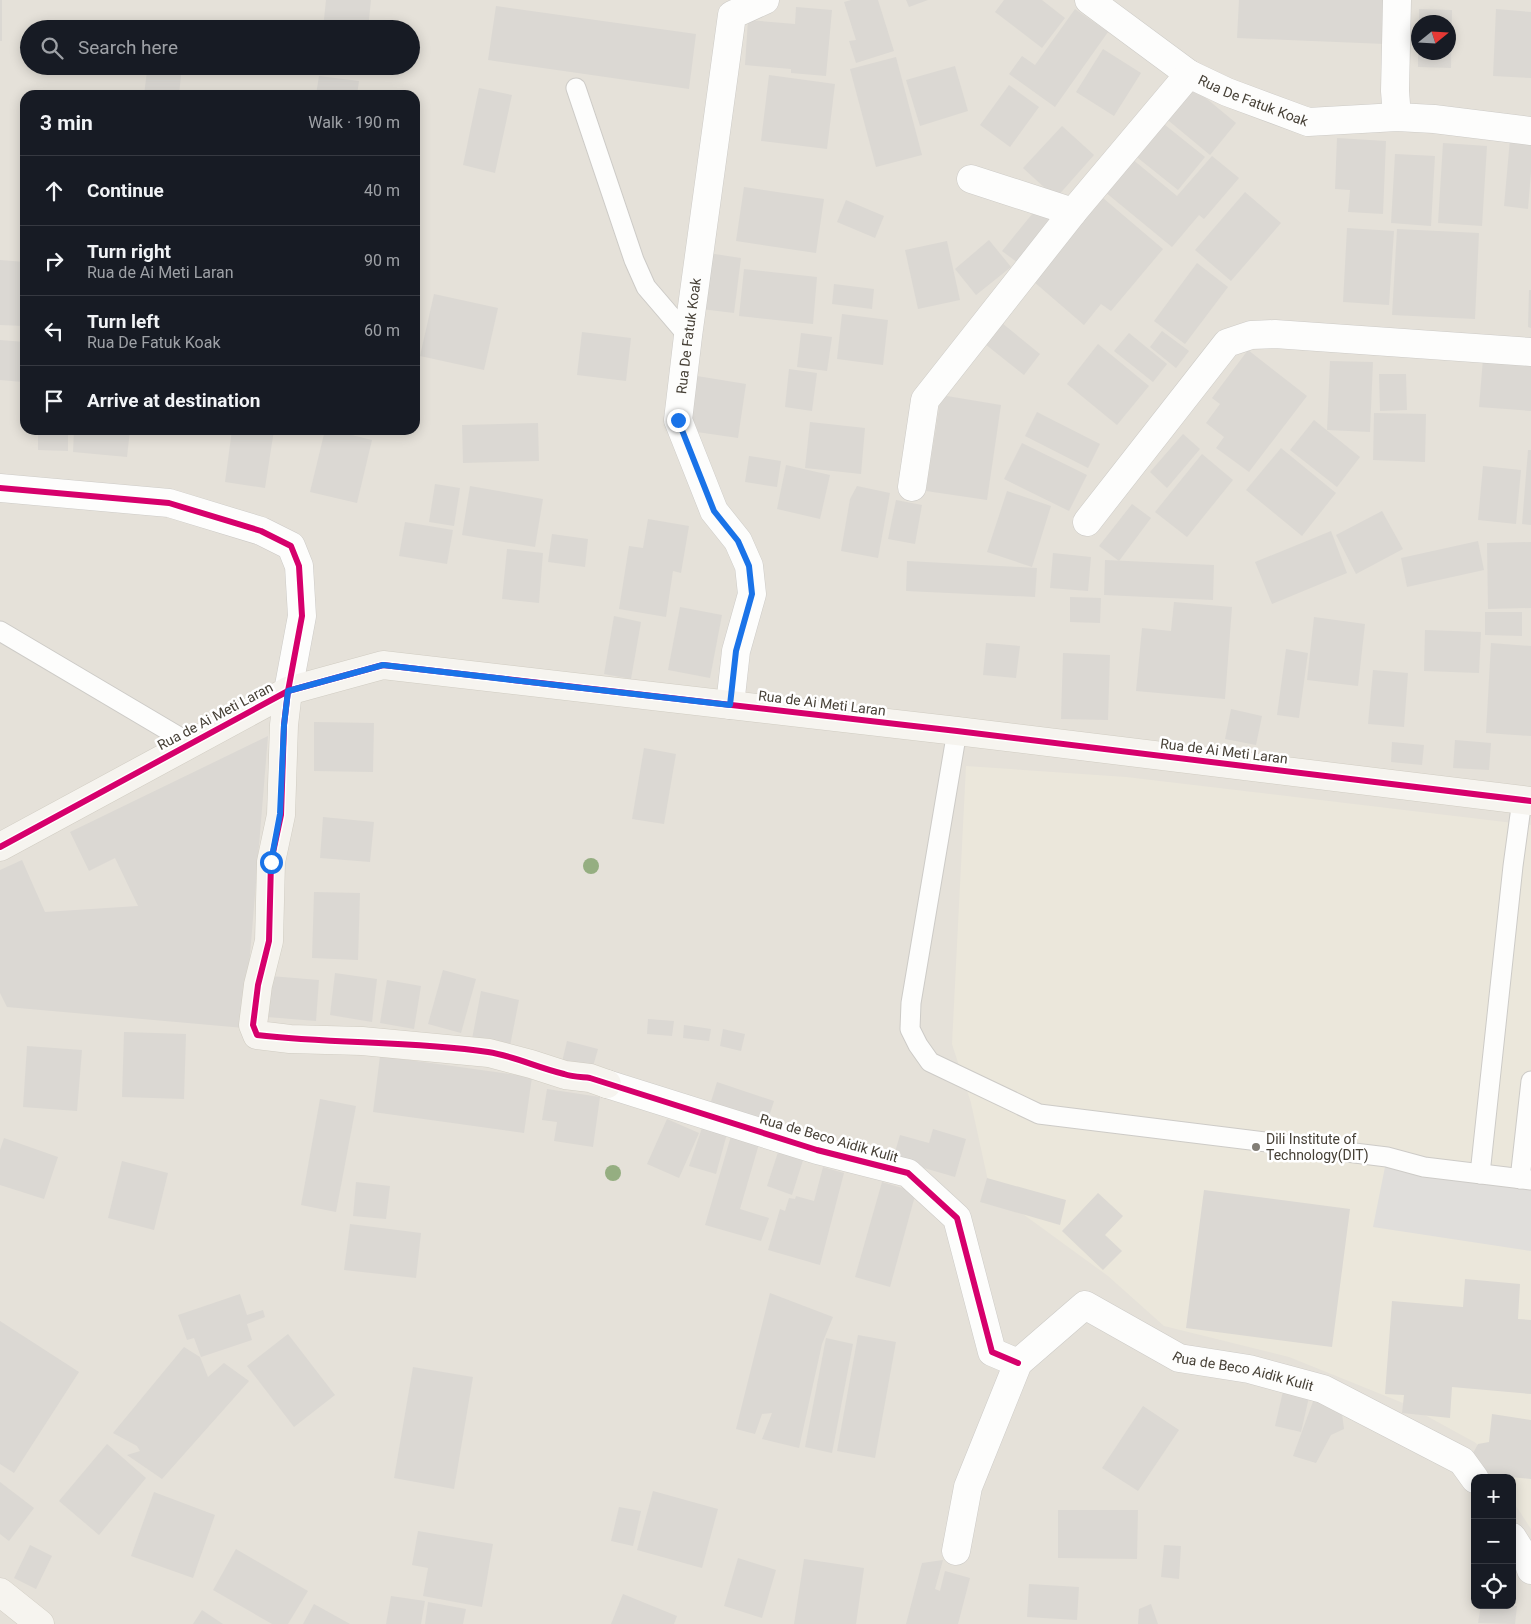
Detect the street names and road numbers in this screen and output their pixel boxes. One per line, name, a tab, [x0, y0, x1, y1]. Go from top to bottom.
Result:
street label: Rua De Fatuk Koak	[1196, 72, 1311, 130]
street label: Rua De Fatuk Koak	[673, 276, 704, 395]
street label: Rua de Ai Meti Laran	[155, 679, 275, 753]
street label: Rua de Ai Meti Laran	[757, 687, 887, 719]
street label: Rua de Ai Meti Laran	[1159, 735, 1289, 767]
street label: Rua de Beco Aidik Kulit	[758, 1111, 900, 1166]
street label: Rua de Beco Aidik Kulit	[1170, 1348, 1316, 1394]

